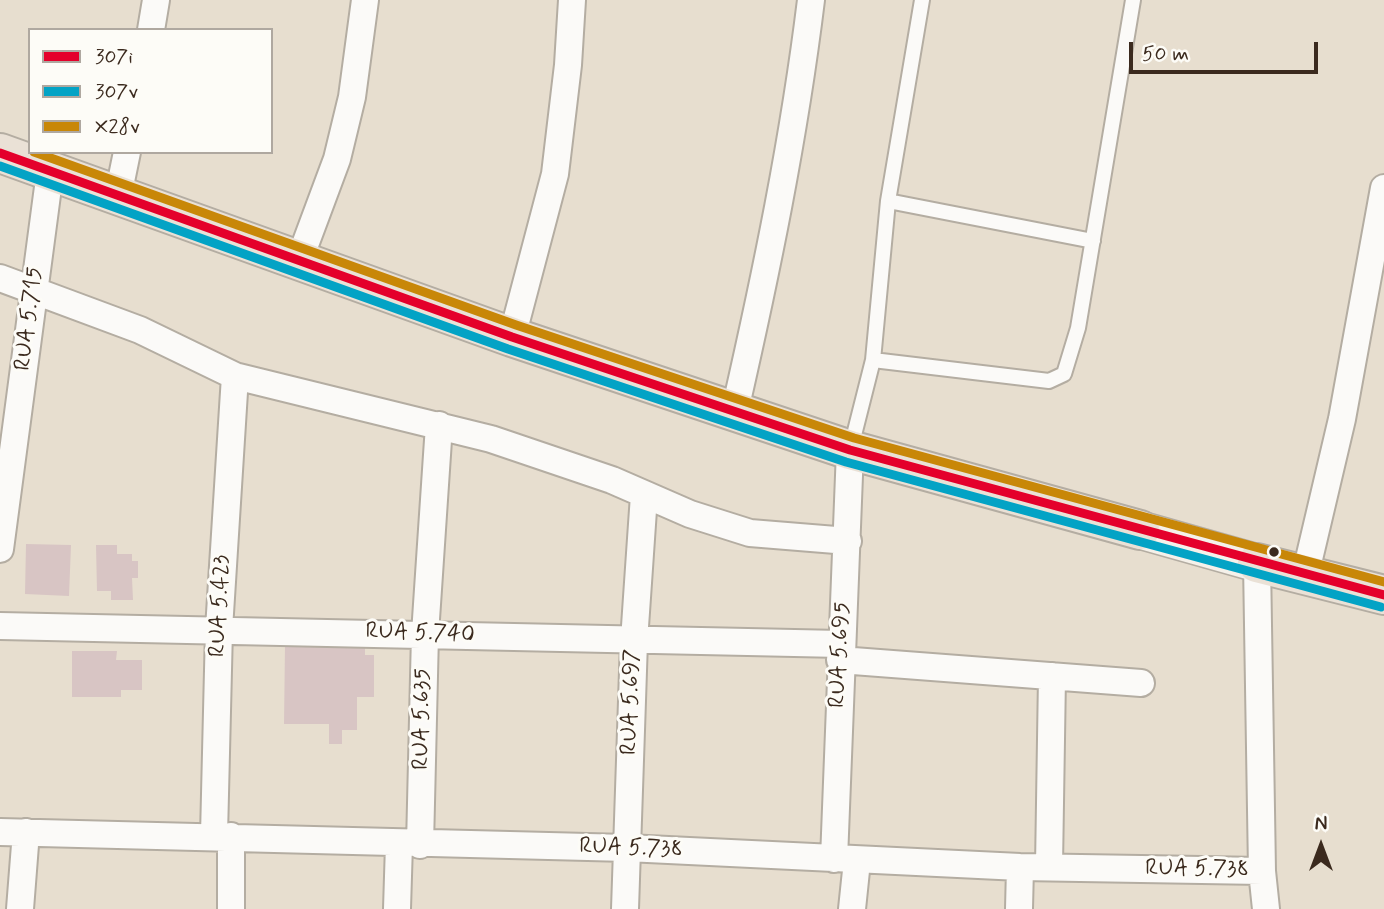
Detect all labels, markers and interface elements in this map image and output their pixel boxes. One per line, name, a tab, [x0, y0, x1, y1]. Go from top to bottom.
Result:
legend	[28, 28, 273, 154]
scale bar	[1132, 28, 1321, 72]
text: 50 m	[1142, 40, 1189, 68]
text: 307i	[95, 43, 133, 71]
text: 307v	[95, 78, 138, 106]
text: X28v	[95, 113, 140, 141]
street label: RUA 5.715	[10, 266, 50, 372]
unlabelled marker	[1267, 545, 1281, 559]
street label: RUA 5.423	[205, 554, 237, 658]
street label: RUA 5.695	[824, 601, 858, 709]
street label: RUA 5.740	[365, 618, 475, 650]
street label: RUA 5.697	[616, 649, 648, 755]
street label: RUA 5.635	[408, 668, 438, 770]
north arrow	[1286, 811, 1356, 881]
text: N	[1315, 812, 1327, 837]
street label: RUA 5.738	[579, 833, 683, 865]
street label: RUA 5.738	[1145, 855, 1249, 885]

